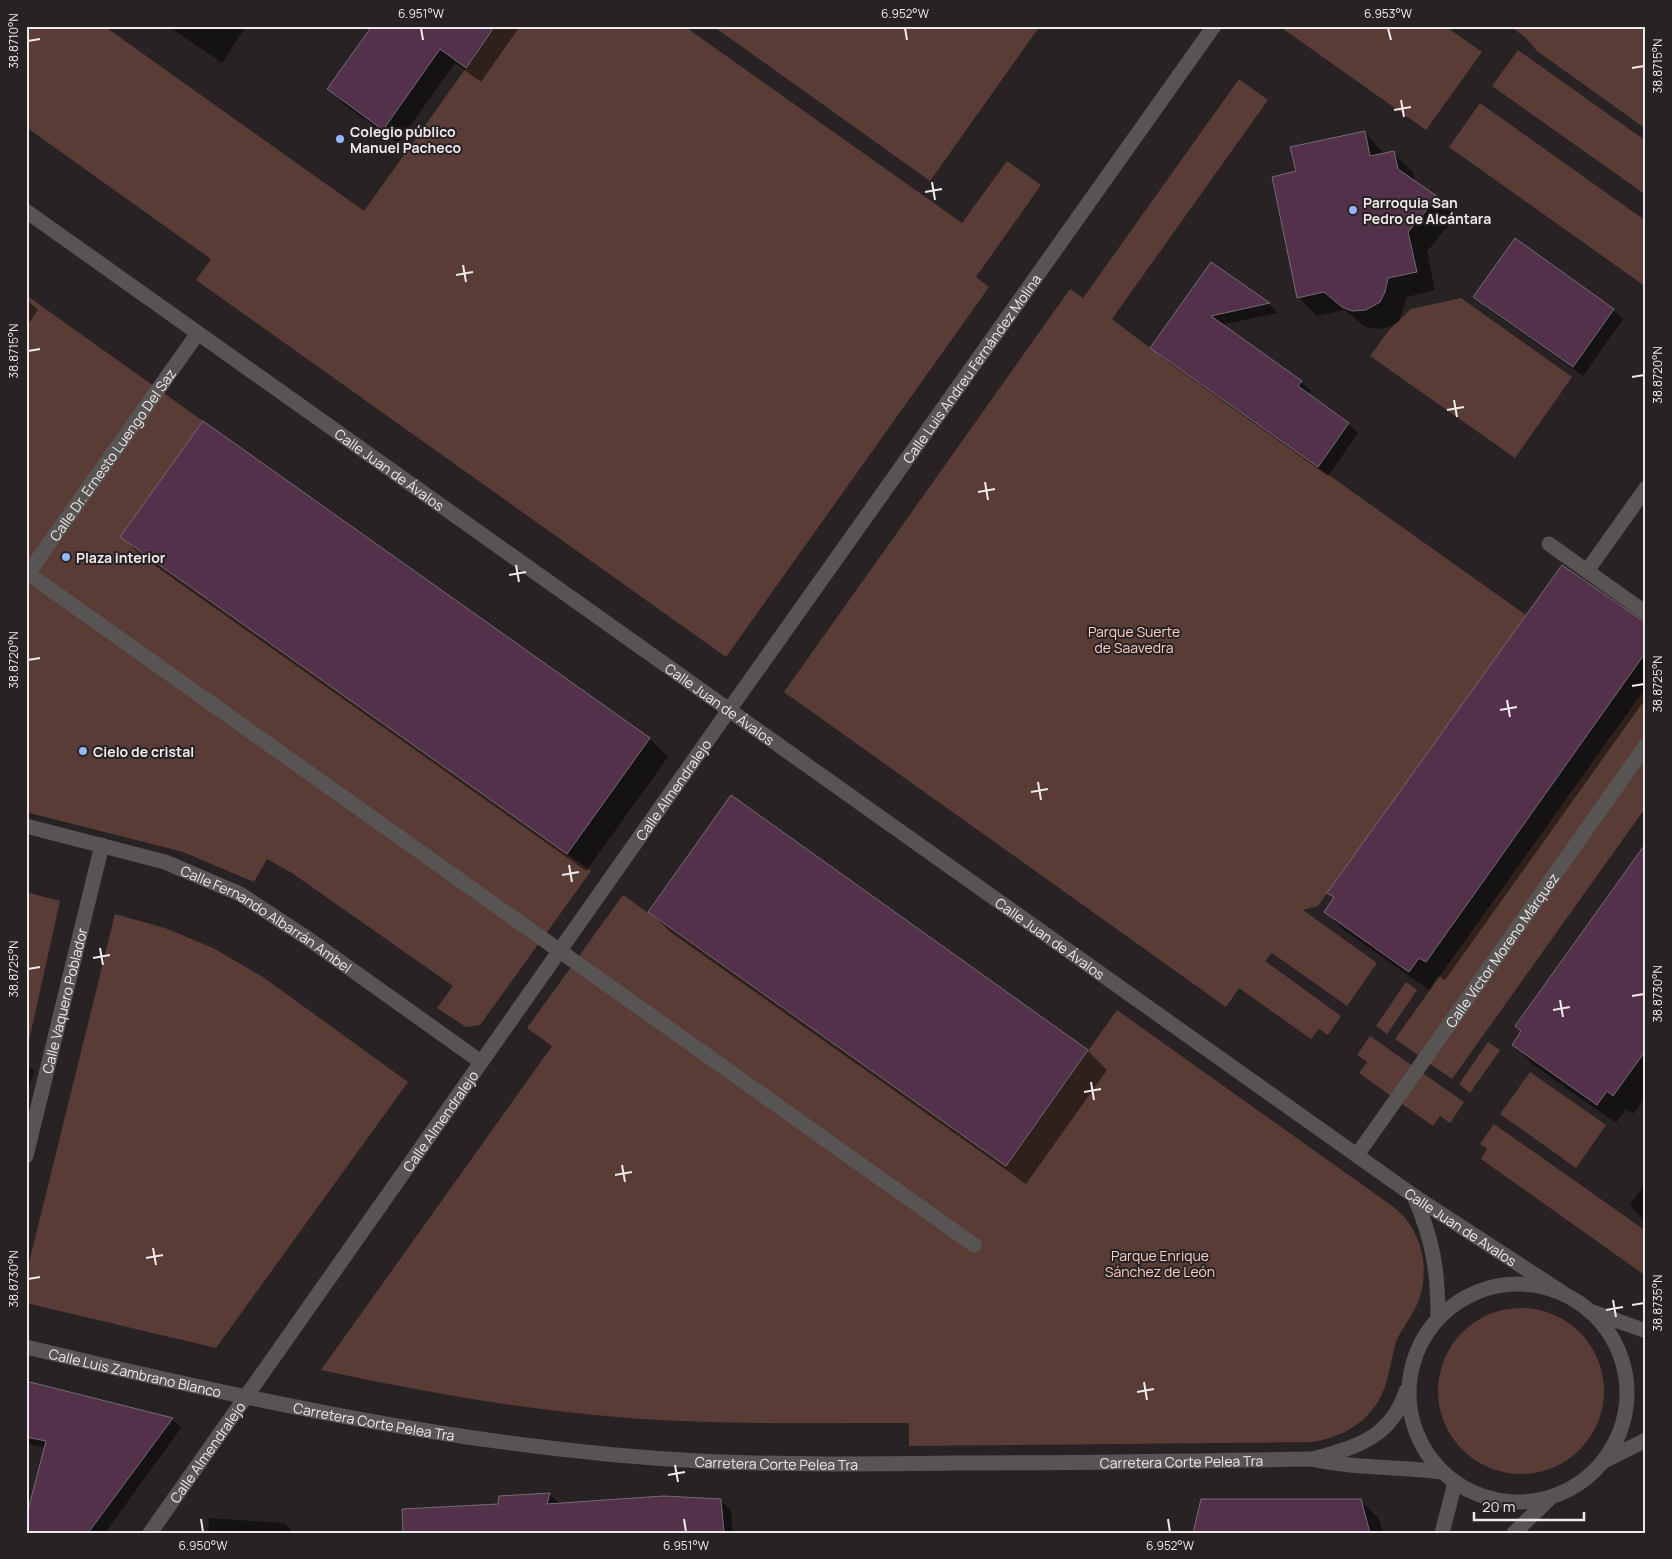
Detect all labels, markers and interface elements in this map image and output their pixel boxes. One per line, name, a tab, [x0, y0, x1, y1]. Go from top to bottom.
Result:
text: 6.951°W	[398, 5, 445, 22]
text: 6.952°W	[881, 5, 930, 22]
text: 6.953°W	[1364, 5, 1413, 22]
text: 38.8710°N	[5, 13, 22, 69]
text: 38.8715°N	[1649, 39, 1666, 93]
place label: Colegio público Manuel Pacheco	[350, 122, 462, 157]
marker: Colegio público Manuel Pacheco	[334, 133, 346, 145]
place label: Parroquia San Pedro de Alcántara	[1363, 193, 1491, 228]
marker: Parroquia San Pedro de Alcántara	[1347, 204, 1359, 216]
street label: Calle Luis Andreu Fernández Molina	[898, 270, 1045, 467]
text: 38.8715°N	[5, 324, 22, 378]
text: 38.8720°N	[1649, 346, 1666, 404]
street label: Calle Dr. Ernesto Luengo Del Saz	[45, 364, 180, 544]
street label: Calle Juan de Ávalos	[331, 424, 448, 515]
place label: Plaza interior	[76, 548, 166, 567]
marker: Plaza interior	[60, 551, 72, 563]
park label: Parque Suerte de Saavedra	[1088, 622, 1180, 657]
text: 38.8720°N	[5, 631, 22, 689]
text: 38.8725°N	[1649, 655, 1666, 713]
street label: Calle Juan de Ávalos	[661, 658, 779, 749]
street label: Calle Almendralejo	[631, 735, 715, 844]
place label: Cielo de cristal	[93, 742, 194, 761]
marker: Cielo de cristal	[77, 745, 89, 757]
street label: Calle Fernando Albarrán Ambel	[178, 860, 356, 976]
street label: Calle Víctor Moreno Márquez	[1440, 869, 1563, 1031]
street label: Calle Juan de Ávalos	[992, 893, 1109, 983]
street label: Calle Vaquero Poblador	[37, 926, 91, 1075]
text: 38.8725°N	[5, 940, 22, 998]
text: 38.8730°N	[1649, 965, 1666, 1023]
street label: Calle Almendralejo	[398, 1066, 482, 1175]
street label: Calle Juan de Avalos	[1401, 1183, 1521, 1270]
park label: Parque Enrique Sánchez de León	[1105, 1246, 1215, 1281]
text: 38.8730°N	[5, 1250, 22, 1308]
text: 38.8735°N	[1649, 1275, 1666, 1331]
street label: Calle Luis Zambrano Blanco	[47, 1343, 223, 1401]
street label: Carretera Corte Pelea Tra	[292, 1397, 456, 1445]
street label: Calle Almendralejo	[165, 1398, 249, 1506]
street label: Carretera Corte Pelea Tra	[1100, 1450, 1263, 1472]
street label: Carretera Corte Pelea Tra	[694, 1451, 858, 1473]
scale bar	[1474, 1489, 1584, 1521]
text: 20 m	[1482, 1496, 1515, 1517]
text: 6.950°W	[179, 1537, 228, 1554]
text: 6.951°W	[663, 1537, 710, 1554]
text: 6.952°W	[1146, 1537, 1195, 1554]

